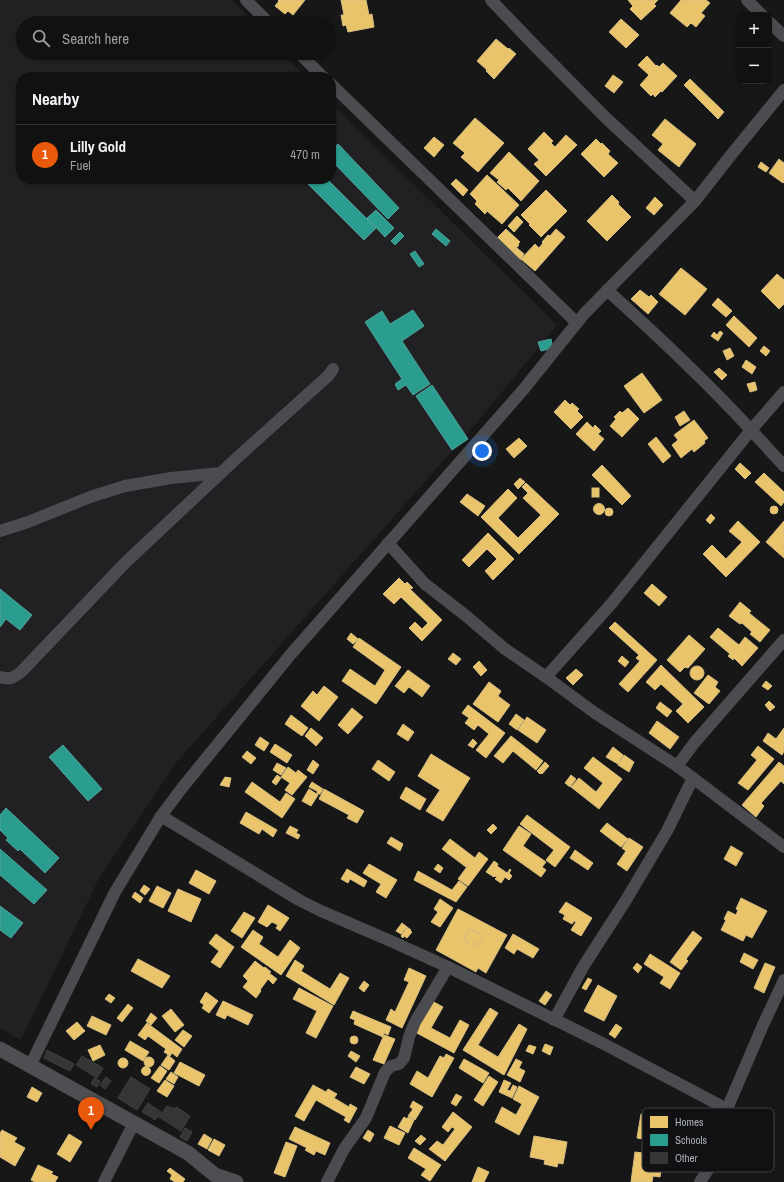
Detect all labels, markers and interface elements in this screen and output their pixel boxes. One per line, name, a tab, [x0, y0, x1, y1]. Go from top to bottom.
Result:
map controls	[736, 12, 772, 84]
button: +	[736, 12, 772, 48]
search box	[16, 16, 336, 60]
icon: search	[30, 27, 52, 49]
text: Search here	[62, 28, 129, 49]
button: −	[736, 48, 772, 84]
text: Nearby	[32, 87, 79, 110]
text: Lilly Gold	[70, 136, 126, 157]
text: 1	[42, 146, 48, 163]
text: 470 m	[290, 146, 320, 163]
text: Fuel	[70, 157, 91, 174]
your location	[472, 441, 492, 461]
pin: 1	[78, 1097, 104, 1130]
legend	[642, 1108, 774, 1172]
text: Homes	[675, 1115, 704, 1129]
text: Schools	[675, 1133, 708, 1147]
text: Other	[675, 1151, 698, 1165]

